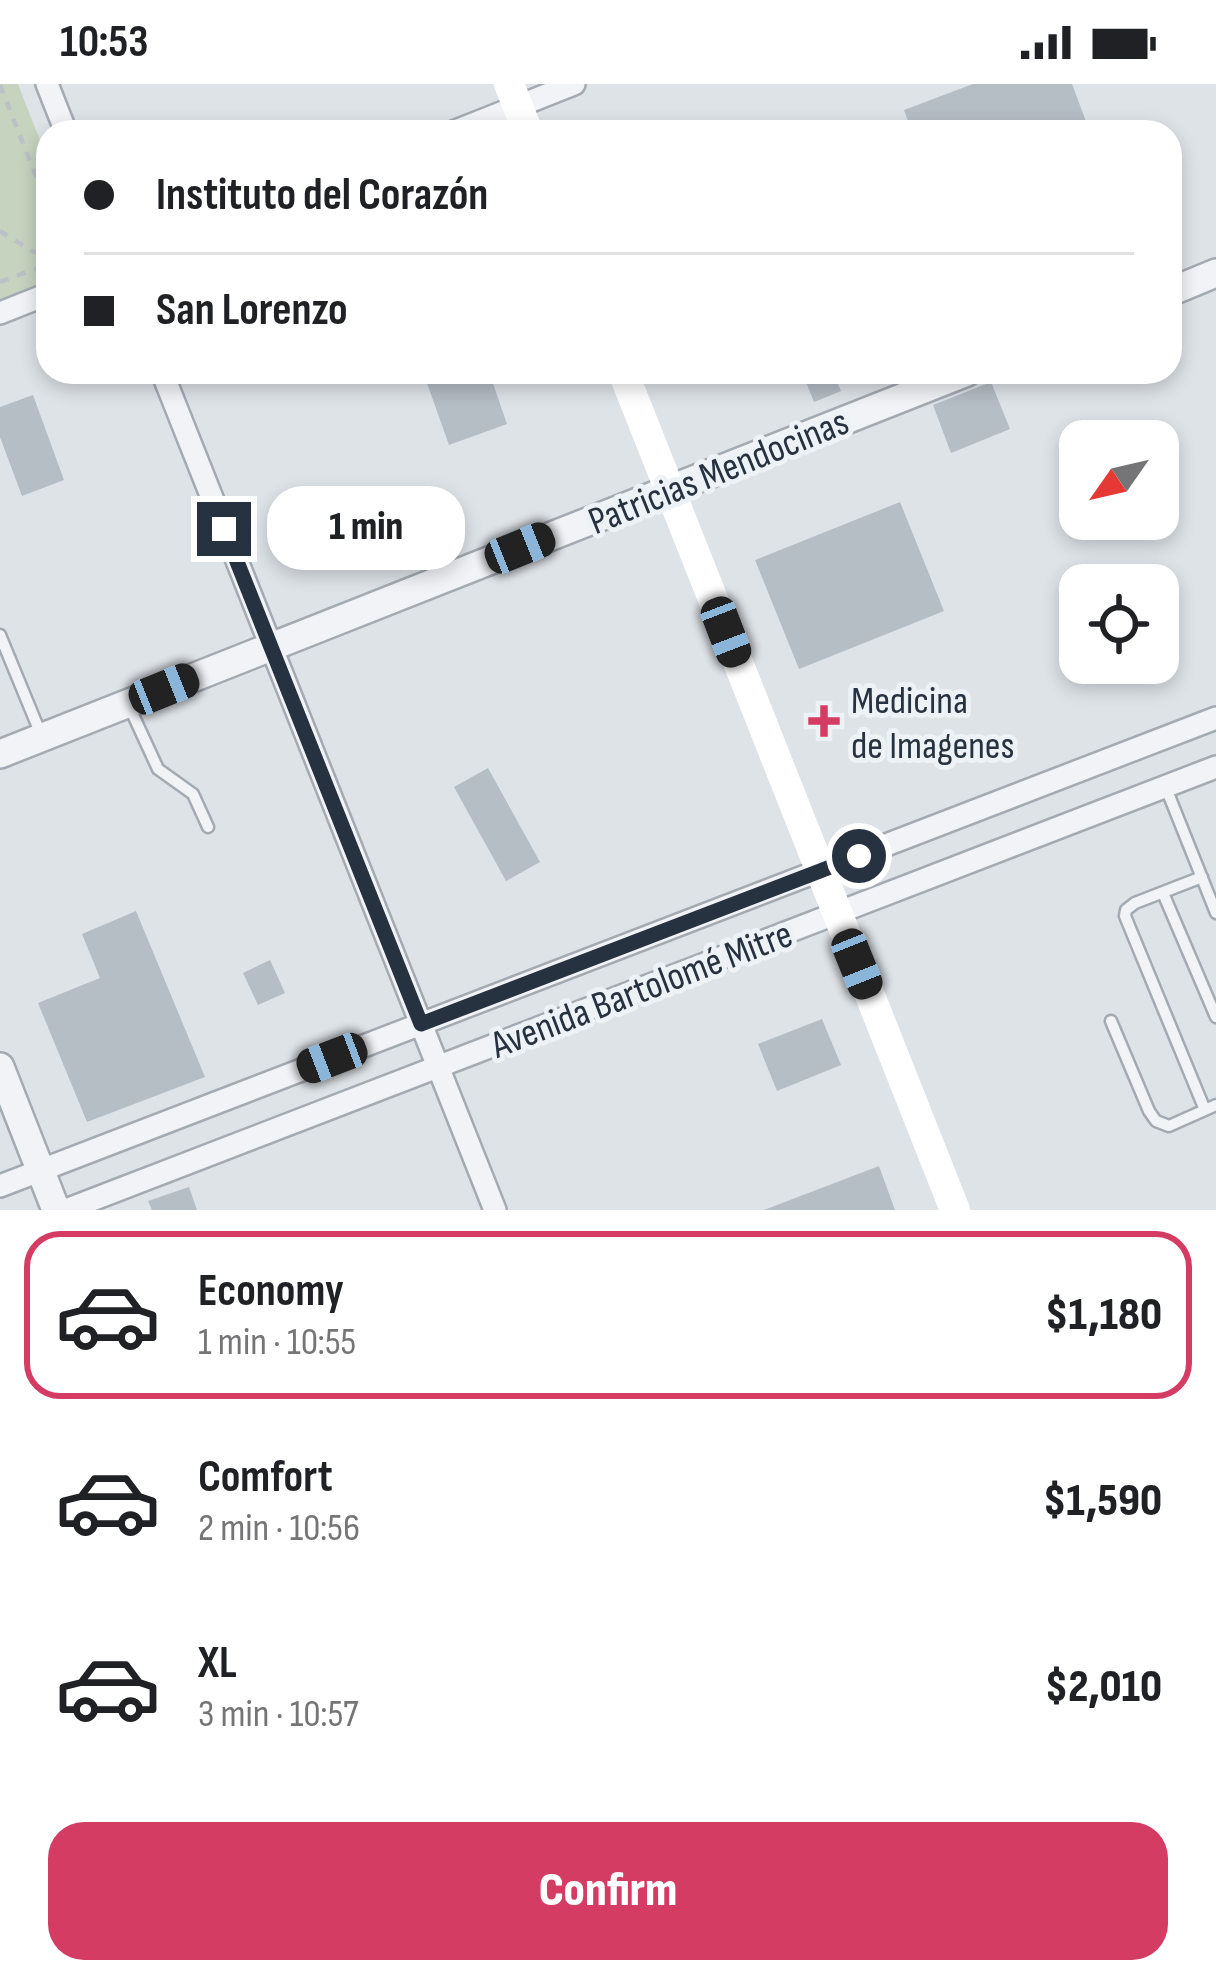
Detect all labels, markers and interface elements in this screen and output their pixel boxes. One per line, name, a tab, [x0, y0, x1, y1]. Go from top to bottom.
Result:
text: 10:53	[60, 15, 148, 70]
text: Instituto del Corazón	[156, 168, 488, 223]
text: San Lorenzo	[156, 283, 348, 338]
street label: Patricias Mendocinas	[582, 399, 856, 546]
north arrow	[1059, 420, 1179, 540]
map controls	[1059, 420, 1179, 684]
callout: 1 min	[266, 487, 464, 571]
route end	[197, 502, 251, 556]
text: 1 min	[329, 504, 403, 551]
car	[480, 518, 560, 578]
button: locate	[1059, 564, 1179, 684]
car	[696, 592, 756, 672]
car	[124, 659, 204, 719]
place label: Medicina de Imagenes	[851, 678, 1015, 770]
marker: Medicina de Imagenes	[808, 705, 840, 737]
route start	[832, 829, 886, 883]
street label: Avenida Bartolomé Mitre	[484, 911, 799, 1070]
car	[827, 924, 887, 1004]
car	[292, 1028, 372, 1088]
icon: car	[54, 1261, 162, 1369]
text: Economy	[198, 1264, 344, 1319]
text: $1,180	[1045, 1288, 1162, 1343]
text: 1 min · 10:55	[198, 1319, 356, 1366]
icon: car	[54, 1447, 162, 1555]
text: Comfort	[198, 1450, 333, 1505]
text: $1,590	[1043, 1474, 1162, 1529]
text: 2 min · 10:56	[198, 1505, 360, 1552]
icon: car	[54, 1633, 162, 1741]
text: XL	[198, 1636, 237, 1691]
text: $2,010	[1045, 1660, 1162, 1715]
text: 3 min · 10:57	[198, 1691, 359, 1738]
button: Confirm	[48, 1822, 1168, 1960]

